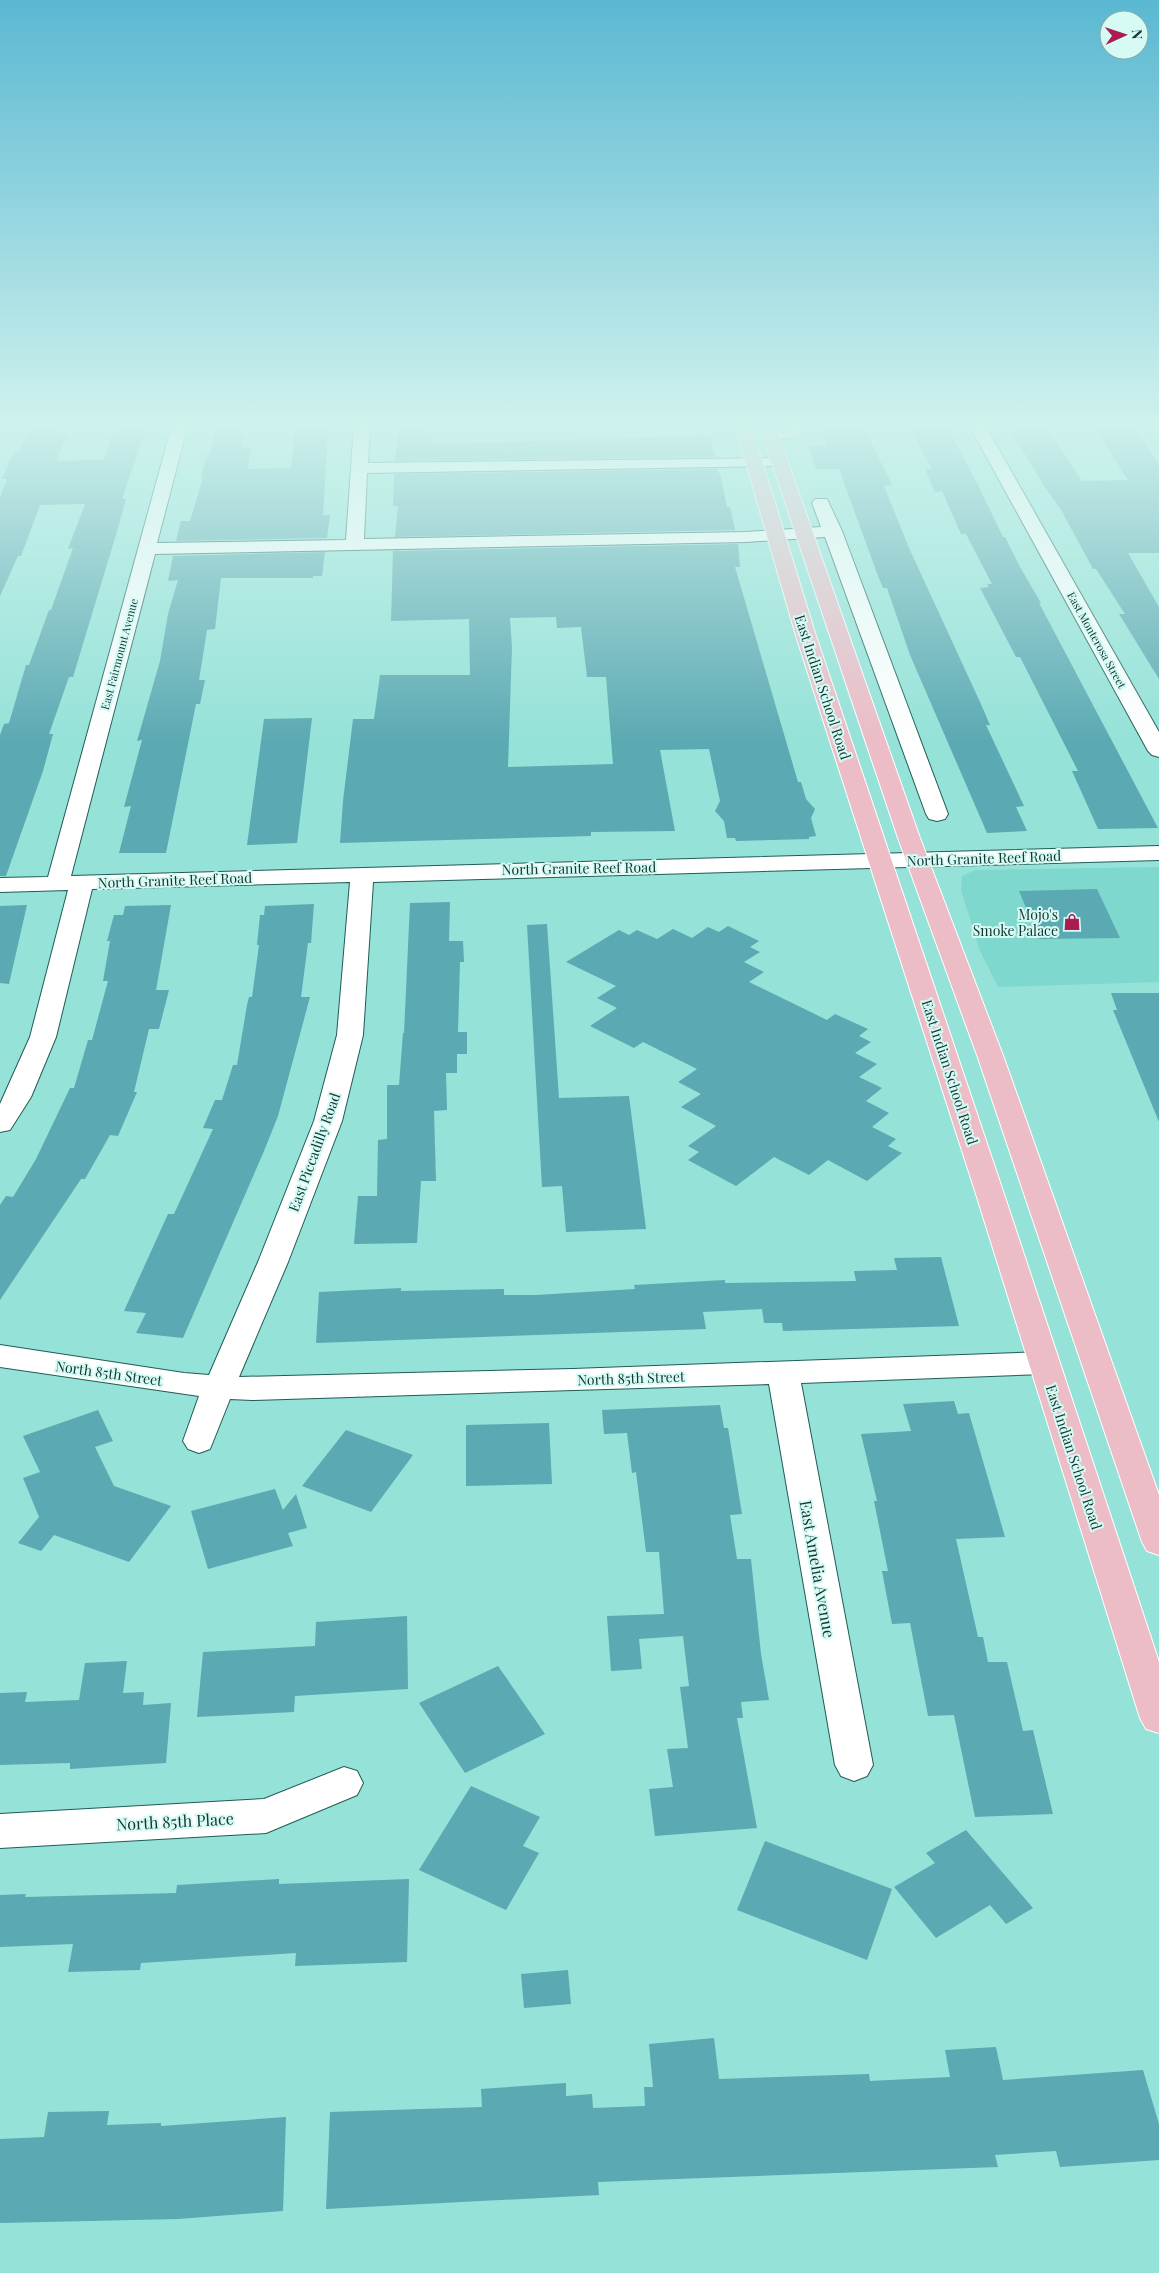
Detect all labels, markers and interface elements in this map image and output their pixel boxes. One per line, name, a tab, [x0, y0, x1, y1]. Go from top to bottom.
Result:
north arrow	[1099, 10, 1149, 60]
text: N	[1128, 29, 1147, 40]
street label: East Monterosa Street	[1064, 589, 1130, 691]
street label: East Fairmount Avenue	[97, 596, 141, 711]
street label: East Indian School Road	[791, 612, 855, 762]
street label: North Granite Reef Road	[906, 846, 1062, 870]
street label: North Granite Reef Road	[502, 857, 656, 879]
street label: North Granite Reef Road	[97, 868, 253, 892]
place label: Mojo's Smoke Palace	[973, 905, 1058, 940]
shop icon: Mojo's Smoke Palace	[1062, 912, 1082, 932]
street label: East Indian School Road	[918, 997, 982, 1147]
street label: East Piccadilly Road	[284, 1090, 344, 1214]
street label: North 85th Street	[54, 1356, 165, 1390]
street label: North 85th Street	[577, 1367, 686, 1389]
street label: East Indian School Road	[1042, 1382, 1106, 1532]
street label: East Amelia Avenue	[796, 1499, 840, 1639]
street label: North 85th Place	[116, 1807, 234, 1835]

